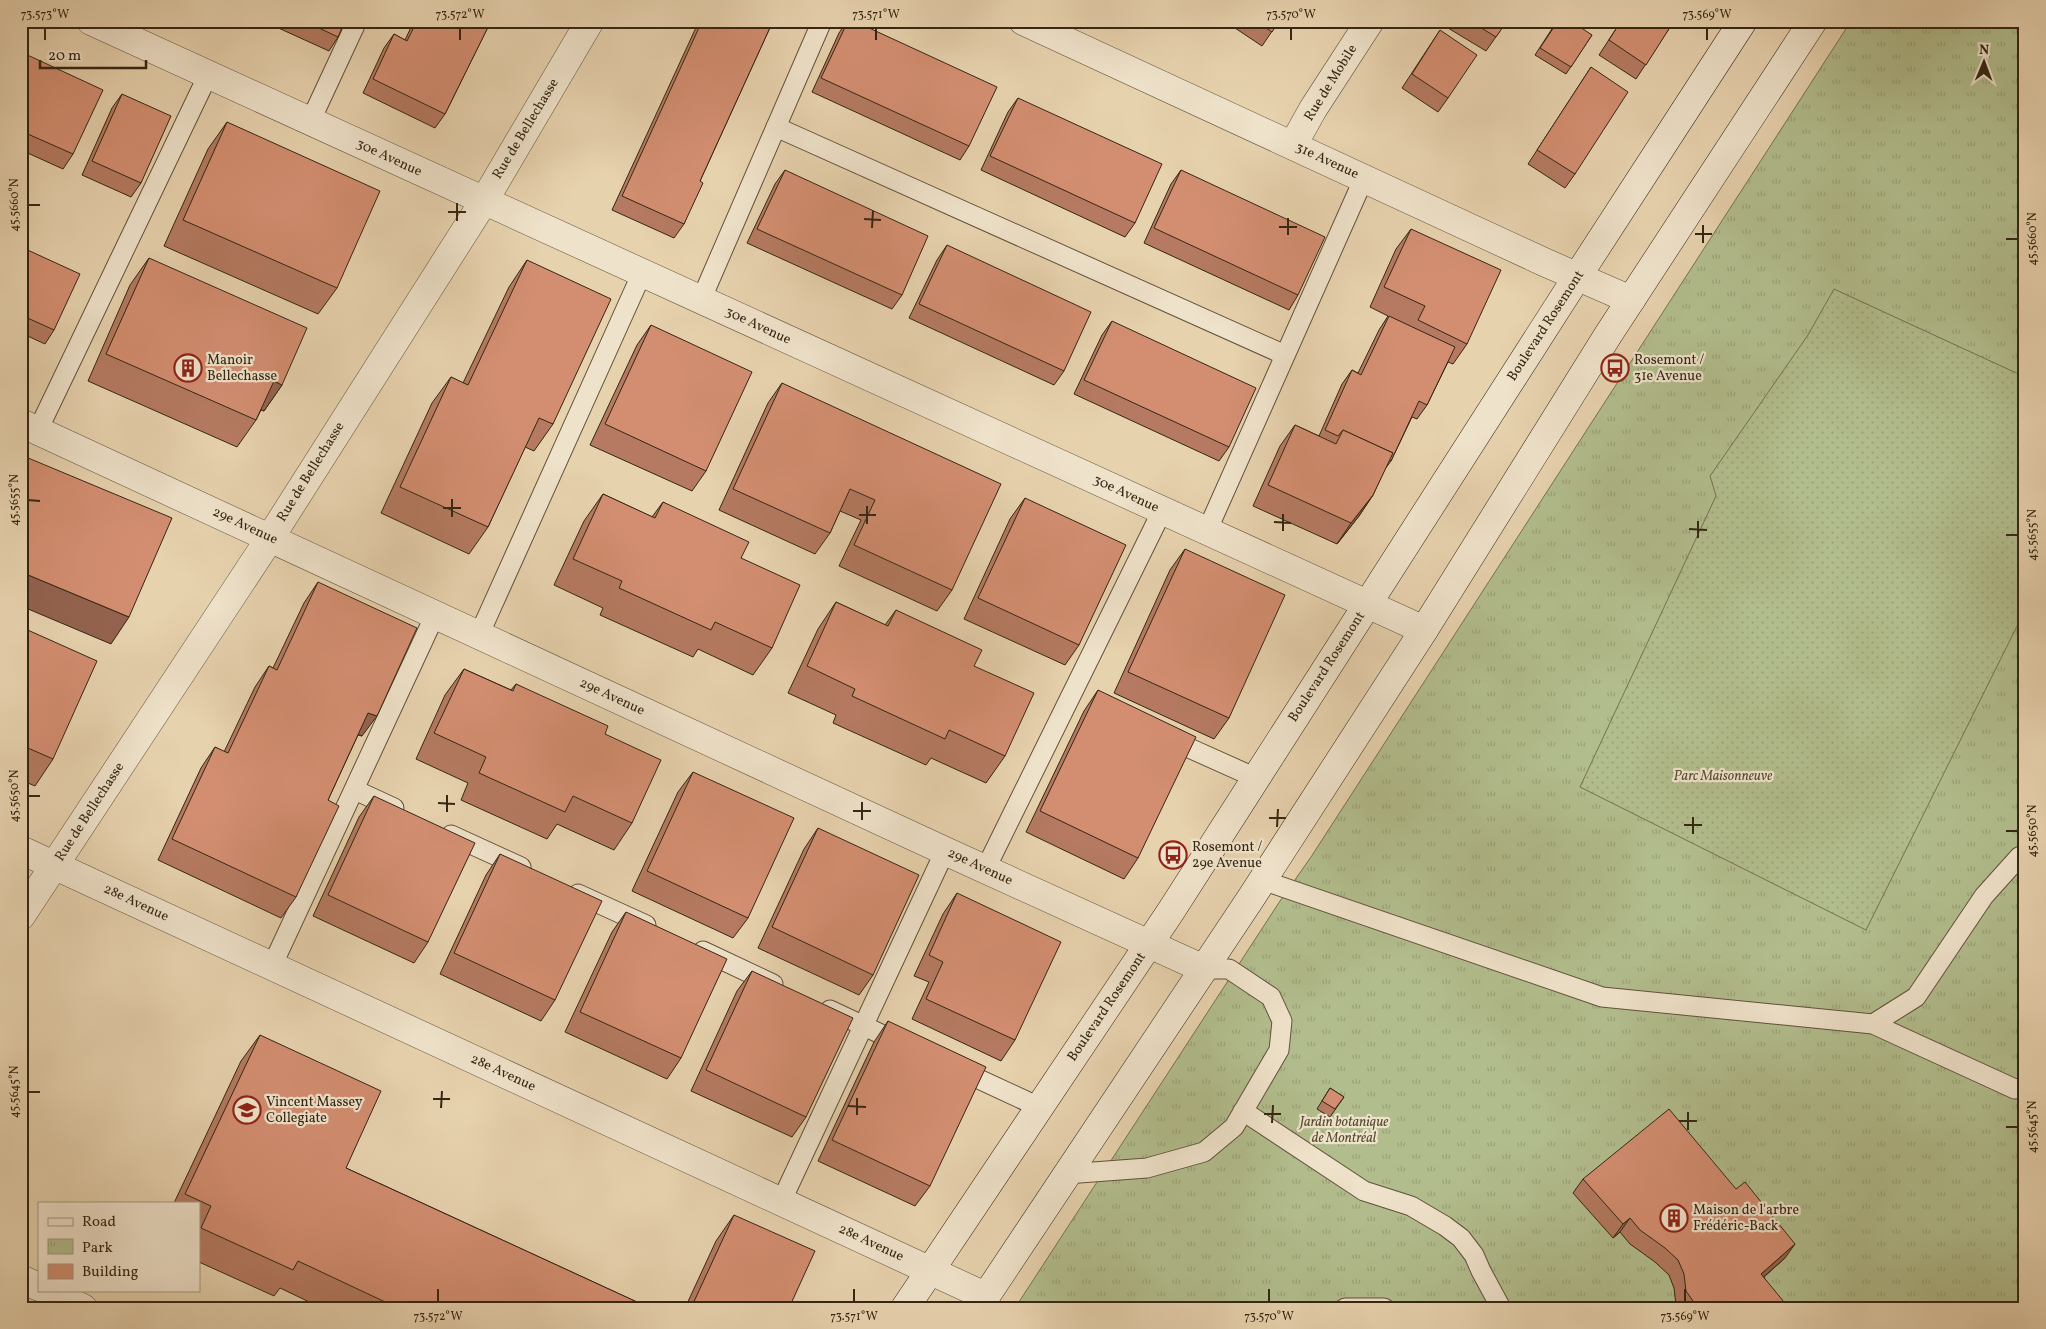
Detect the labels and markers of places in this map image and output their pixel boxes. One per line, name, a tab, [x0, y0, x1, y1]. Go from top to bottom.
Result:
place label: Manoir Bellechasse	[207, 351, 278, 386]
place label: Rosemont / 31e Avenue	[1634, 351, 1704, 386]
building icon: Manoir Bellechasse	[173, 353, 203, 383]
bus stop icon: Rosemont / 31e Avenue	[1600, 353, 1630, 383]
place label: Rosemont / 29e Avenue	[1192, 838, 1262, 873]
bus stop icon: Rosemont / 29e Avenue	[1158, 840, 1188, 870]
place label: Vincent Massey Collegiate	[266, 1093, 363, 1128]
school or university icon: Vincent Massey Collegiate	[232, 1095, 262, 1125]
place label: Maison de l'arbre Frédéric-Back	[1693, 1201, 1799, 1236]
building icon: Maison de l'arbre Frédéric-Back	[1659, 1203, 1689, 1233]

